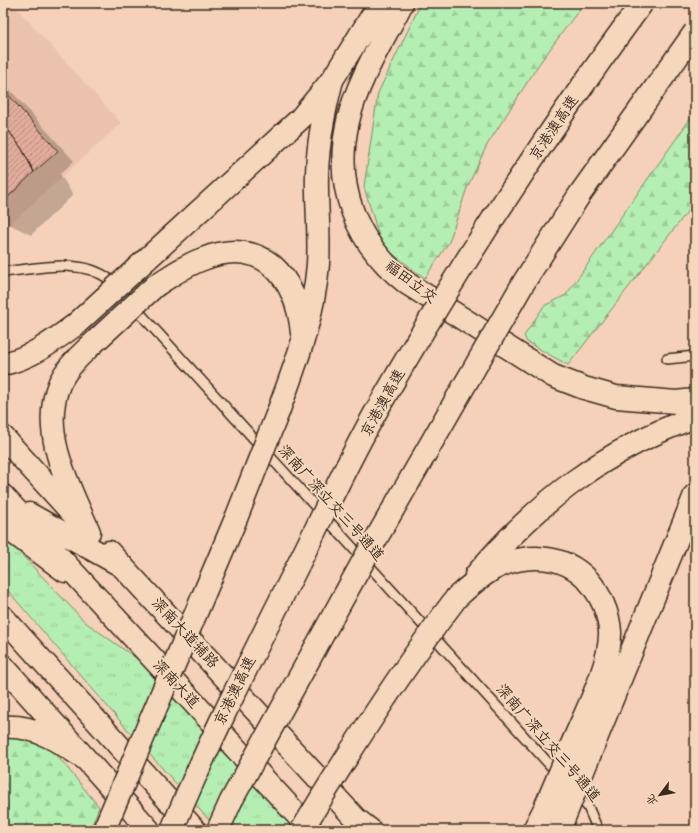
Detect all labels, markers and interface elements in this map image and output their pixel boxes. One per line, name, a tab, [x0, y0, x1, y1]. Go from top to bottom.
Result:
street label: 京港澳高速	[524, 91, 584, 165]
street label: 福田立交	[381, 256, 441, 308]
street label: 京港澳高速	[356, 365, 410, 441]
street label: 深南广深立交三号通道	[273, 440, 389, 566]
street label: 深南大道辅路	[147, 593, 223, 673]
street label: 京港澳高速	[209, 653, 261, 729]
street label: 深南大道	[148, 655, 204, 713]
street label: 深南广深立交三号通道	[491, 680, 605, 806]
north arrow	[640, 775, 680, 815]
text: 北	[643, 791, 661, 809]

